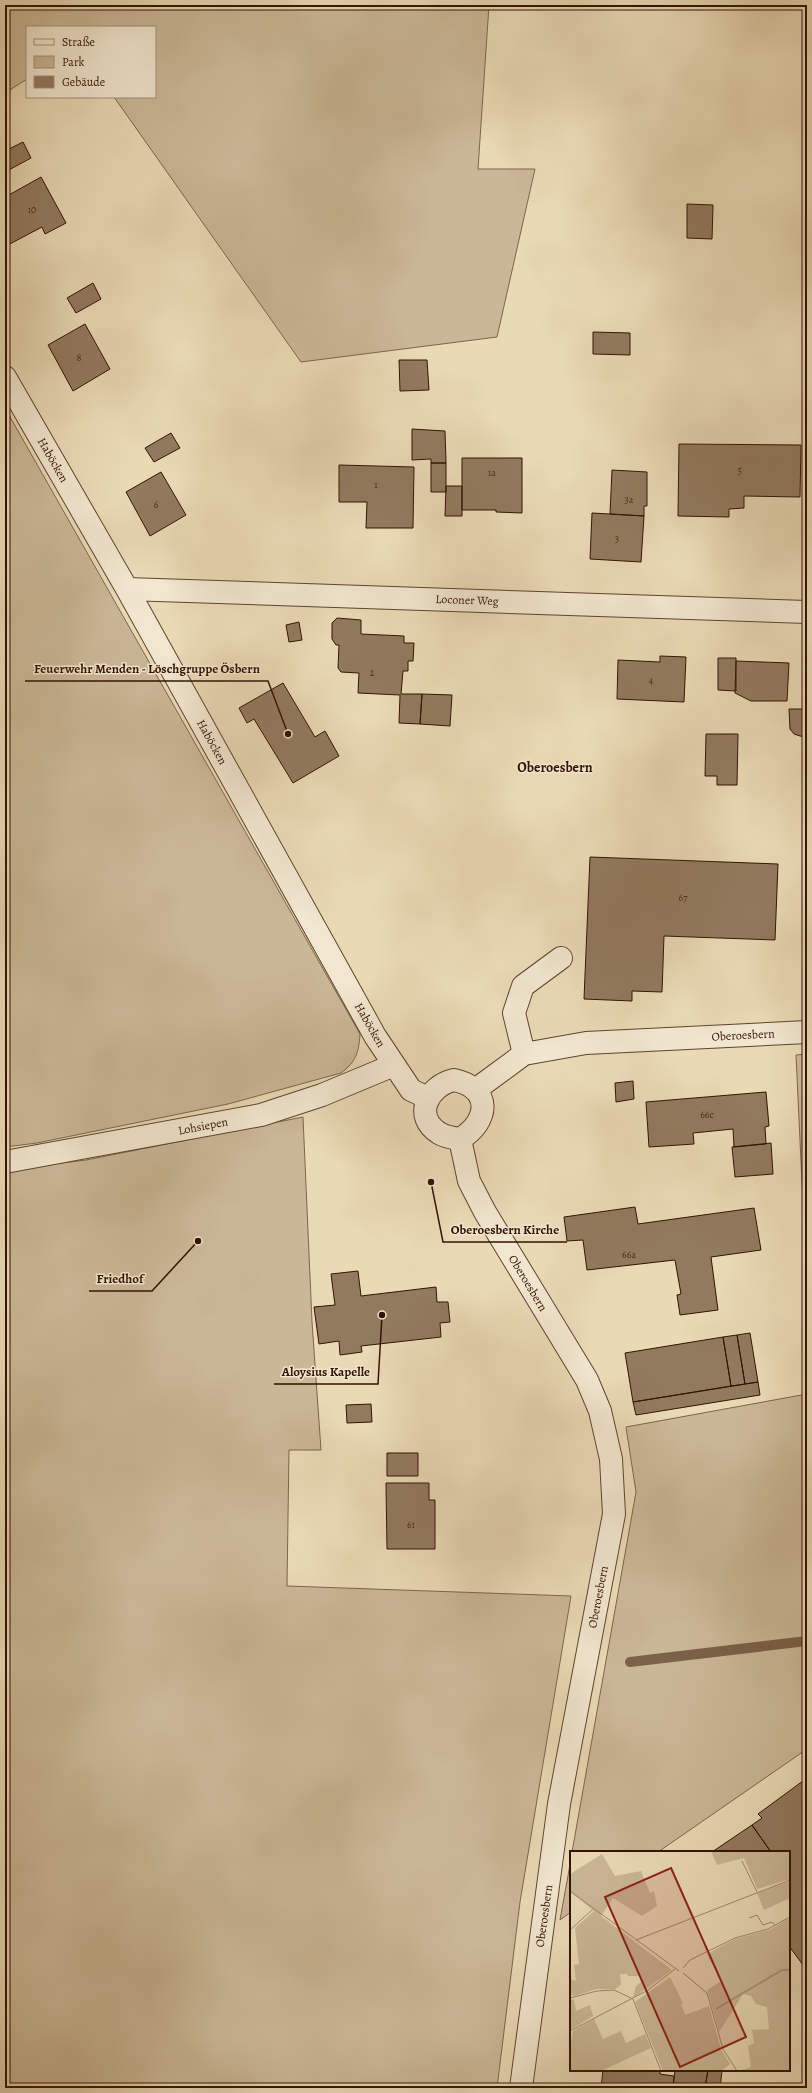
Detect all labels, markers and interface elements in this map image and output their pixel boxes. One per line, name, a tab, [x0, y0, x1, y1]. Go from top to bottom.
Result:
legend	[26, 26, 156, 98]
text: Straße	[62, 34, 95, 50]
text: Park	[62, 54, 85, 70]
text: Gebäude	[62, 74, 105, 90]
house number: 10	[28, 203, 36, 216]
house number: 8	[77, 351, 82, 364]
street label: Haböcken	[34, 435, 72, 486]
house number: 5	[738, 464, 742, 477]
house number: 1a	[488, 466, 496, 479]
house number: 1	[374, 478, 378, 491]
house number: 3a	[625, 493, 634, 506]
house number: 6	[154, 498, 159, 511]
house number: 3	[615, 532, 619, 545]
street label: Loconer Weg	[435, 591, 499, 609]
callout: Feuerwehr Menden - Löschgruppe Ösbern	[25, 656, 268, 681]
text: Feuerwehr Menden - Löschgruppe Ösbern	[34, 660, 261, 677]
house number: 2	[370, 666, 375, 679]
house number: 4	[649, 674, 654, 687]
street label: Haböcken	[193, 717, 231, 768]
district label: Oberoesbern	[517, 758, 593, 777]
house number: 67	[679, 891, 688, 904]
street label: Haböcken	[351, 1000, 389, 1051]
street label: Oberoesbern	[711, 1025, 775, 1045]
house number: 66c	[700, 1108, 714, 1121]
street label: Lohsiepen	[177, 1113, 230, 1139]
callout: Oberoesbern Kirche	[443, 1217, 567, 1242]
text: Oberoesbern Kirche	[451, 1221, 559, 1238]
house number: 66a	[622, 1248, 636, 1261]
street label: Oberoesbern	[505, 1252, 551, 1315]
callout: Friedhof	[89, 1266, 152, 1291]
text: Friedhof	[97, 1270, 146, 1287]
callout: Aloysius Kapelle	[274, 1359, 378, 1384]
text: Aloysius Kapelle	[281, 1363, 370, 1380]
house number: 61	[407, 1518, 416, 1531]
street label: Oberoesbern	[584, 1564, 612, 1629]
inset map	[570, 1851, 790, 2071]
street label: Oberoesbern	[532, 1883, 556, 1948]

